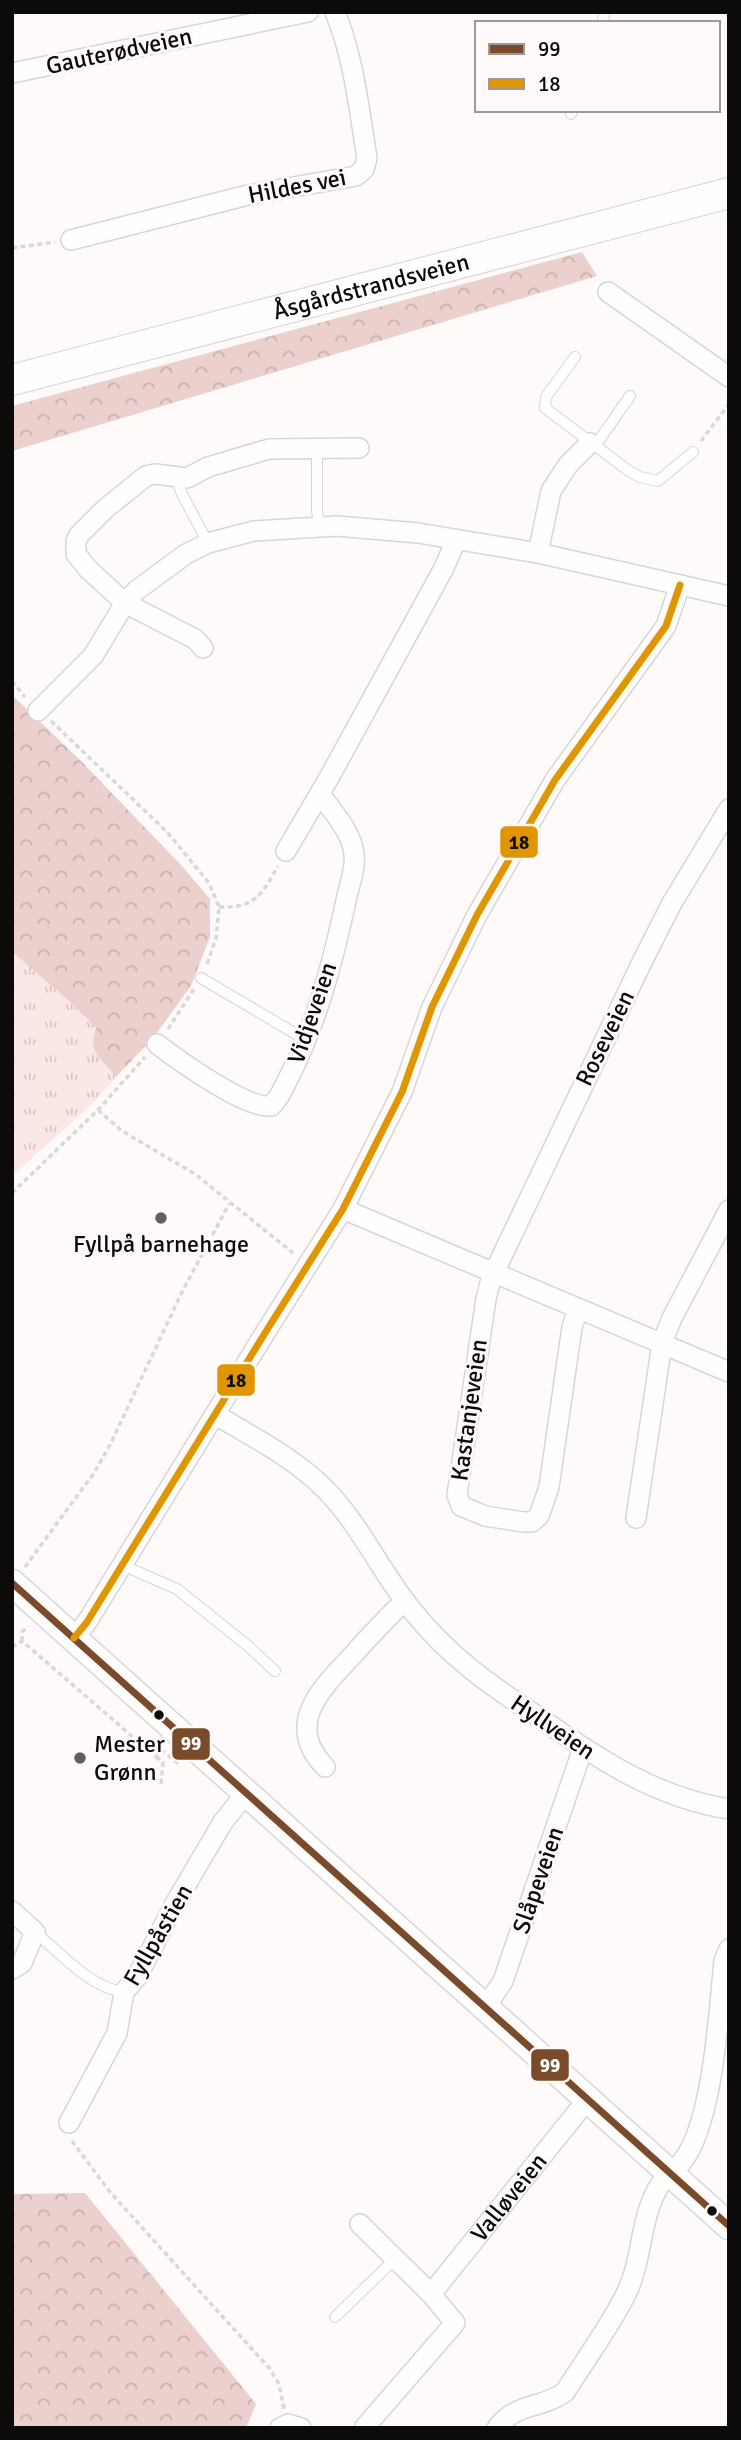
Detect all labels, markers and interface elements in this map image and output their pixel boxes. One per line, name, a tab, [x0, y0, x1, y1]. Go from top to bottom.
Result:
street label: Gauterødveien	[43, 21, 195, 81]
legend	[475, 21, 720, 112]
text: 99	[538, 36, 561, 62]
text: 18	[538, 71, 561, 97]
street label: Hildes vei	[245, 162, 349, 210]
street label: Åsgårdstrandsveien	[270, 246, 472, 326]
line badge: 18	[499, 825, 539, 859]
text: 18	[509, 831, 529, 855]
street label: Vidjeveien	[281, 958, 343, 1068]
street label: Roseveien	[569, 985, 641, 1091]
marker: Fyllpå barnehage	[153, 1210, 169, 1226]
place label: Fyllpå barnehage	[73, 1229, 249, 1259]
street label: Kastanjeveien	[444, 1337, 494, 1483]
line badge: 18	[216, 1363, 256, 1397]
text: 18	[226, 1369, 246, 1393]
street label: Hyllveien	[505, 1688, 601, 1766]
unlabelled marker	[152, 1708, 166, 1722]
line badge: 99	[171, 1727, 211, 1761]
place label: Mester Grønn	[94, 1729, 165, 1787]
text: 99	[181, 1732, 201, 1756]
marker: Mester Grønn	[72, 1750, 88, 1766]
street label: Slåpeveien	[506, 1823, 570, 1937]
street label: Fyllpåstien	[117, 1879, 199, 1991]
line badge: 99	[530, 2048, 570, 2082]
text: 99	[540, 2054, 560, 2078]
street label: Valløveien	[464, 2147, 553, 2248]
unlabelled marker	[705, 2204, 719, 2218]

